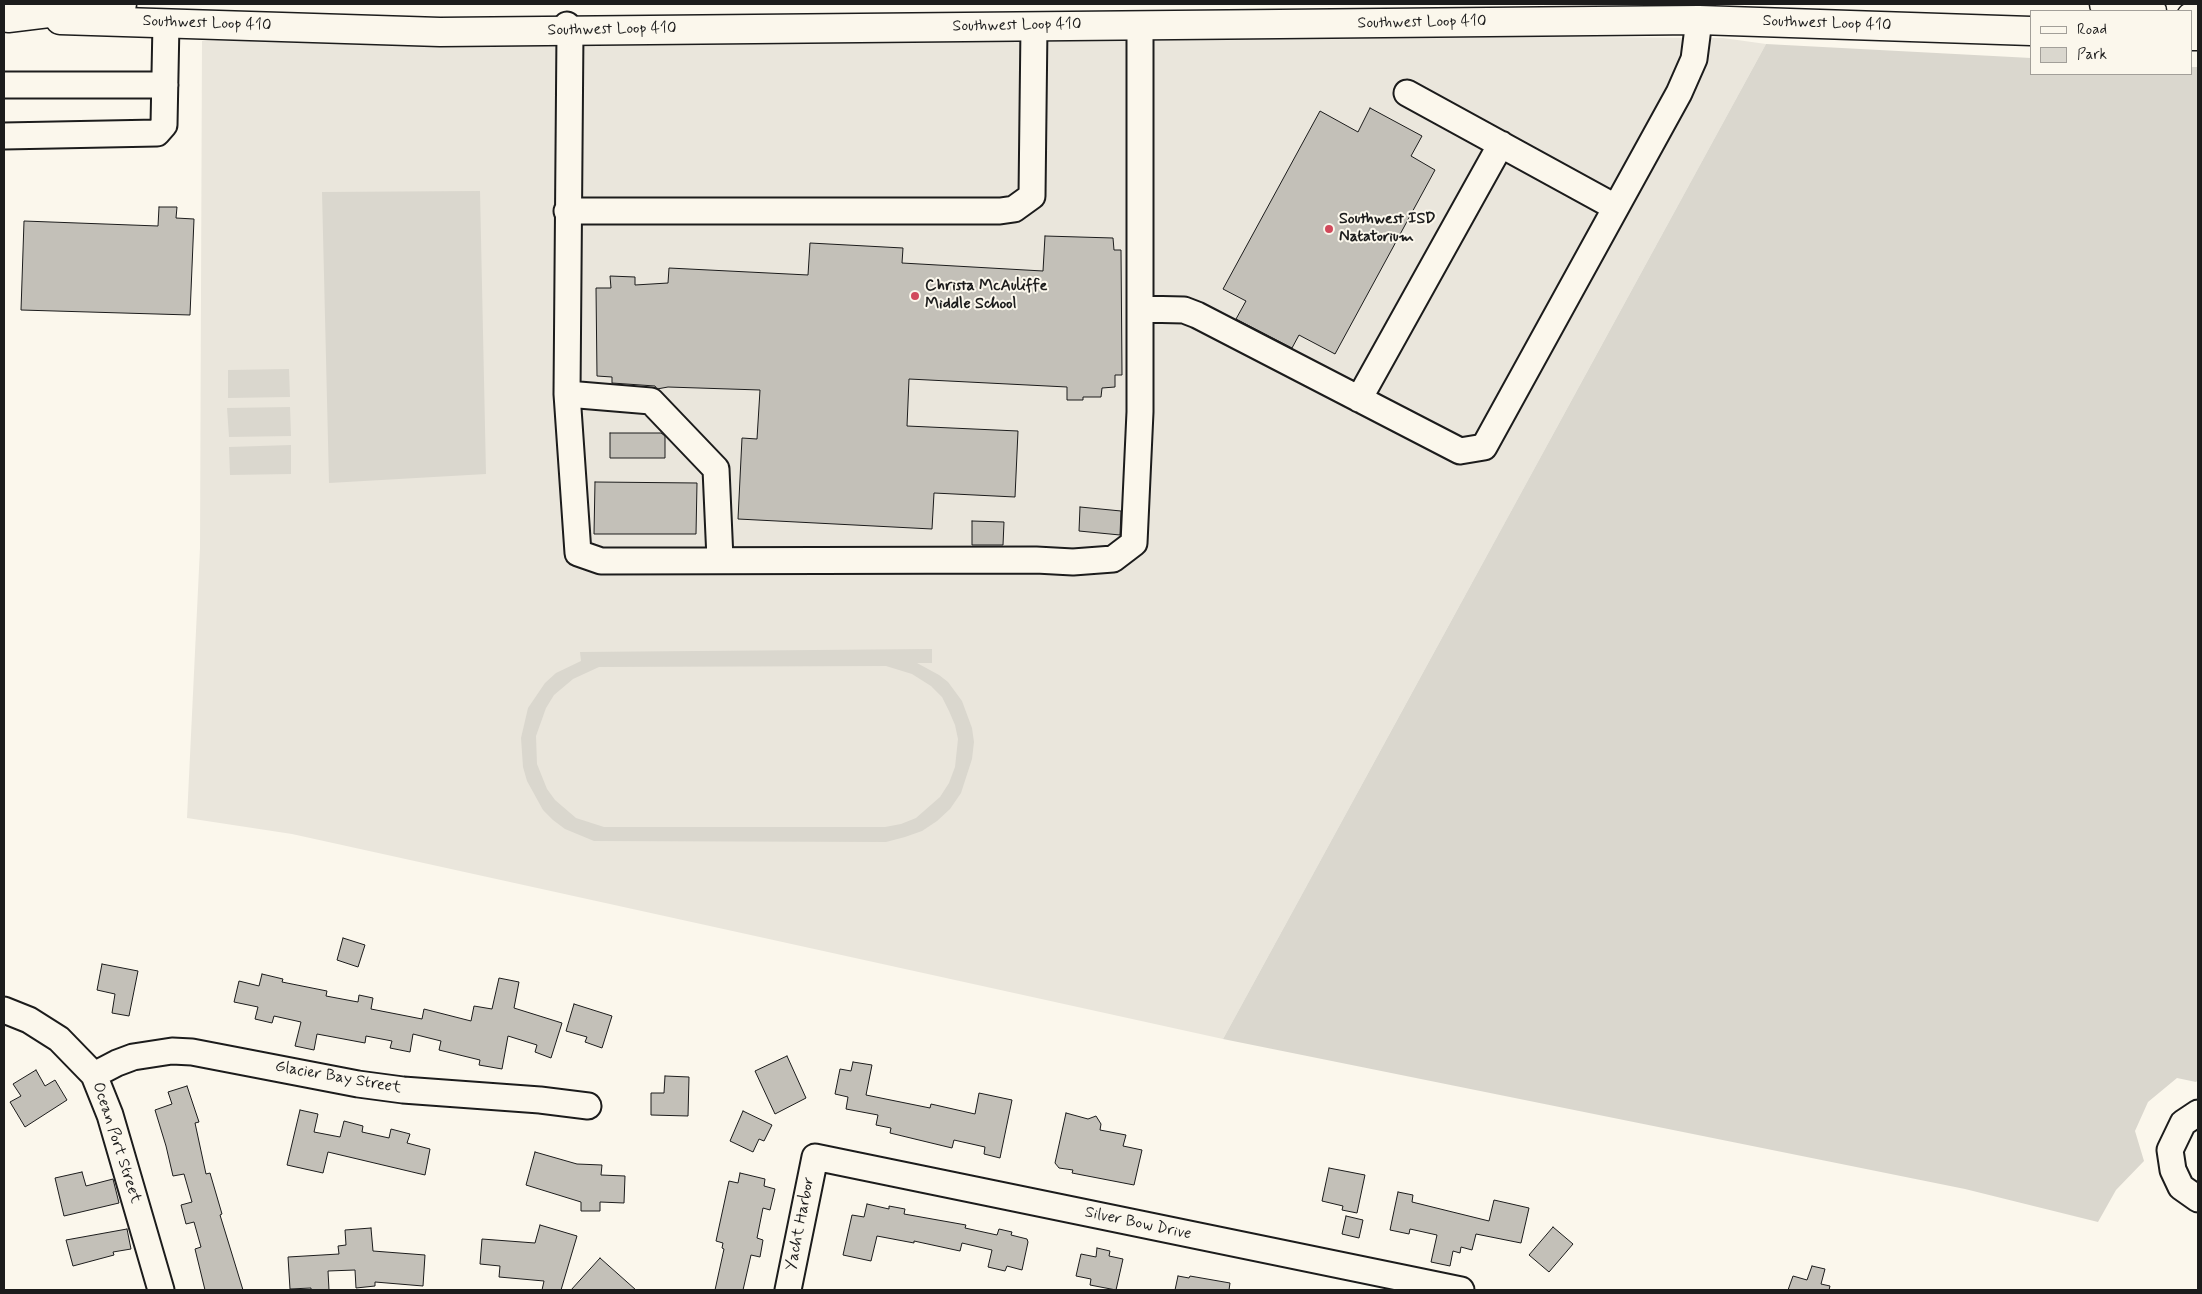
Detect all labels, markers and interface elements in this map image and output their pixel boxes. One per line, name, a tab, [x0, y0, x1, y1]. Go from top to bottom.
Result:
legend	[2030, 10, 2192, 75]
street label: Southwest Loop 410	[142, 12, 272, 36]
street label: Southwest Loop 410	[1357, 12, 1487, 34]
street label: Southwest Loop 410	[1762, 12, 1892, 36]
street label: Southwest Loop 410	[952, 15, 1082, 37]
street label: Southwest Loop 410	[547, 19, 677, 41]
text: Road	[2077, 20, 2107, 40]
text: Park	[2077, 45, 2107, 65]
place label: Southwest ISD Natatorium	[1339, 210, 1436, 248]
marker: Southwest ISD Natatorium	[1323, 223, 1335, 235]
place label: Christa McAuliffe Middle School	[925, 277, 1047, 315]
marker: Christa McAuliffe Middle School	[909, 290, 921, 302]
street label: Glacier Bay Street	[273, 1057, 403, 1099]
street label: Ocean Port Street	[87, 1080, 145, 1206]
street label: Yacht Harbor	[782, 1175, 820, 1273]
street label: Silver Bow Drive	[1083, 1203, 1193, 1245]

